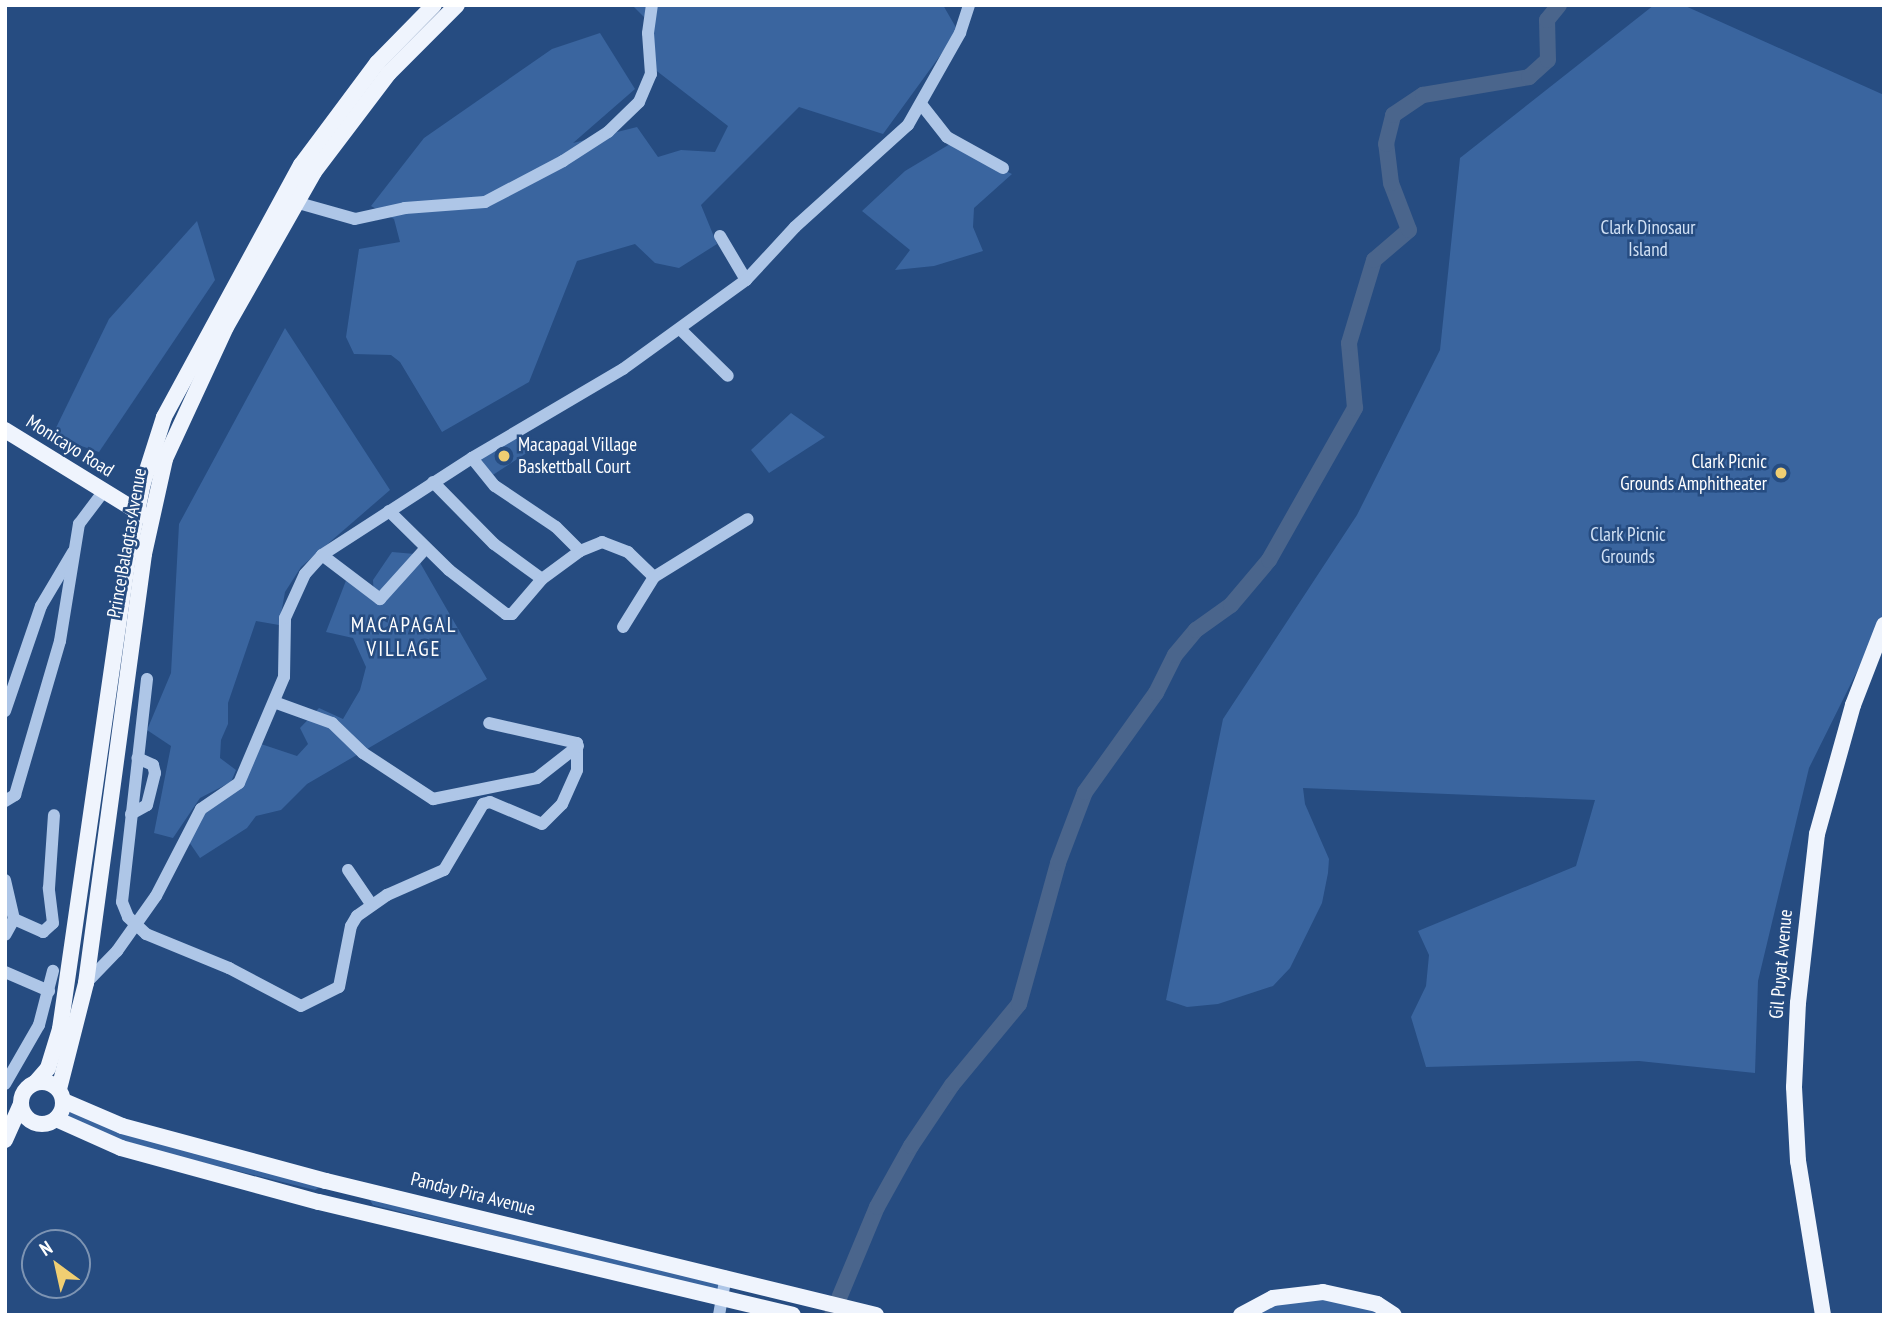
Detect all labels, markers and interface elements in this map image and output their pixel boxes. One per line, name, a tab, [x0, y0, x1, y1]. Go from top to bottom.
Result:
park label: Clark Dinosaur Island	[1600, 217, 1696, 261]
street label: Monicayo Road	[22, 410, 118, 482]
place label: Macapagal Village Baskettball Court	[518, 434, 638, 478]
marker: Macapagal Village Baskettball Court	[496, 448, 512, 464]
place label: Clark Picnic Grounds Amphitheater	[1620, 451, 1767, 495]
marker: Clark Picnic Grounds Amphitheater	[1773, 465, 1789, 481]
street label: Prince Balagtas Avenue	[103, 466, 151, 620]
park label: Clark Picnic Grounds	[1590, 524, 1666, 568]
district label: MACAPAGAL VILLAGE	[352, 612, 456, 662]
street label: Gil Puyat Avenue	[1765, 908, 1797, 1020]
street label: Panday Pira Avenue	[408, 1167, 538, 1221]
north arrow	[21, 1229, 91, 1299]
text: N	[35, 1235, 56, 1261]

